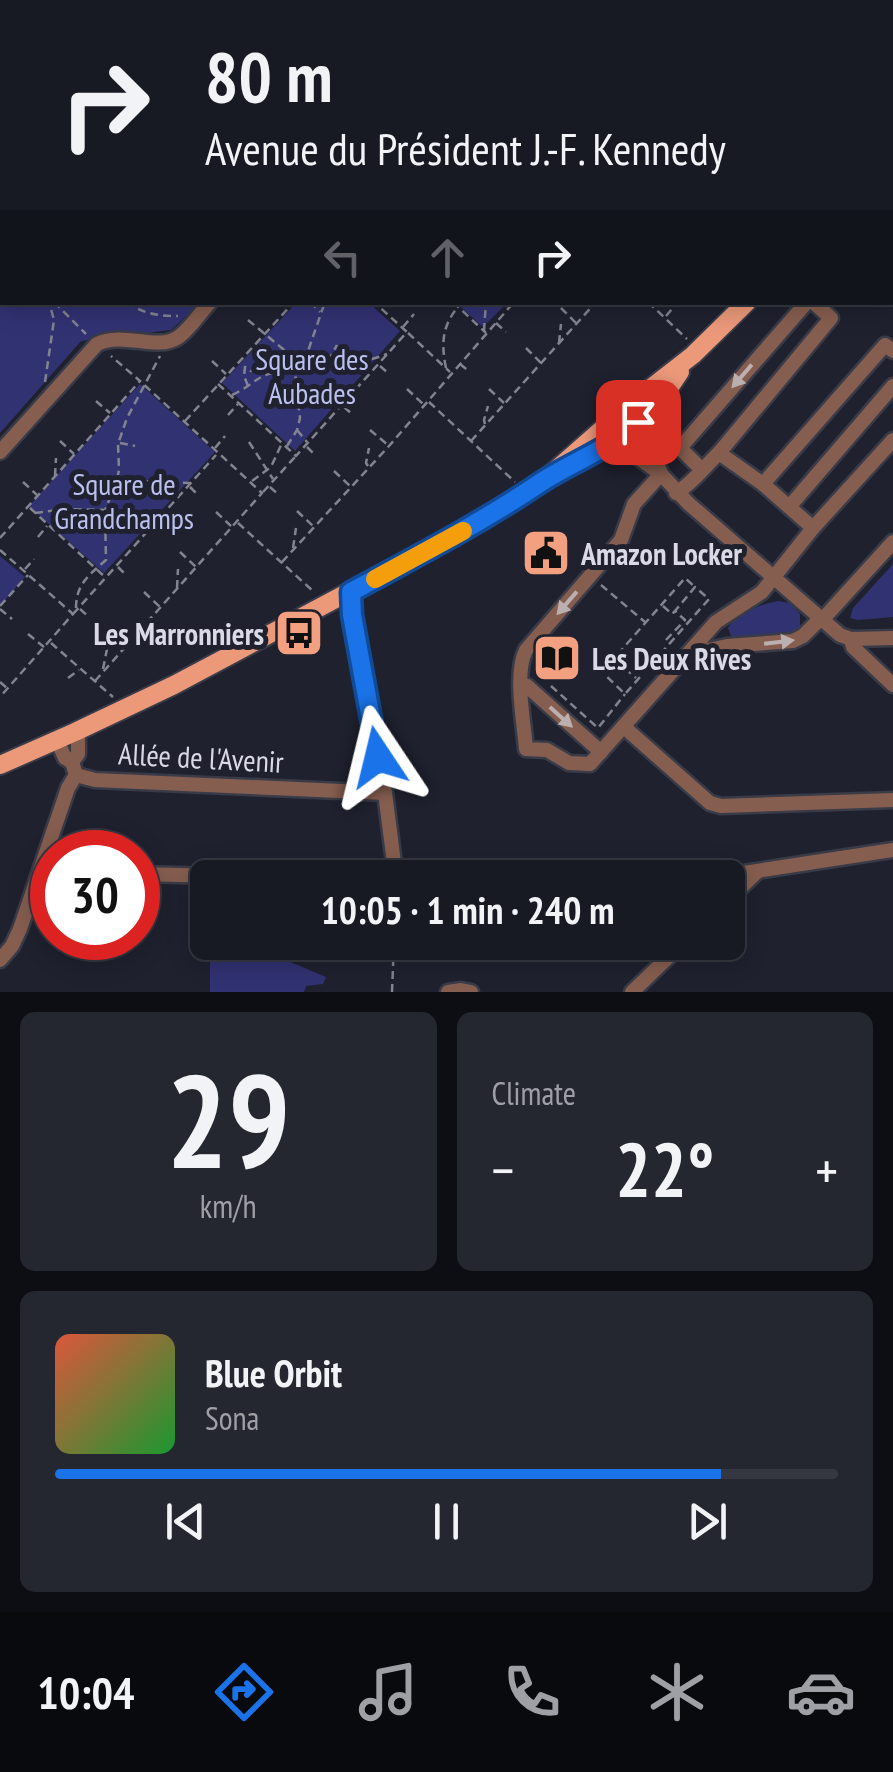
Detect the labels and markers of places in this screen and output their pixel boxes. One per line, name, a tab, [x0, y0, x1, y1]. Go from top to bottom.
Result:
pin	[596, 380, 681, 465]
public building icon: Amazon Locker	[520, 527, 572, 579]
place label: Amazon Locker	[580, 534, 742, 573]
bus stop icon: Les Marronniers	[273, 607, 325, 659]
place label: Les Marronniers	[94, 614, 264, 653]
library icon: Les Deux Rives	[531, 632, 583, 684]
place label: Les Deux Rives	[592, 639, 751, 678]

